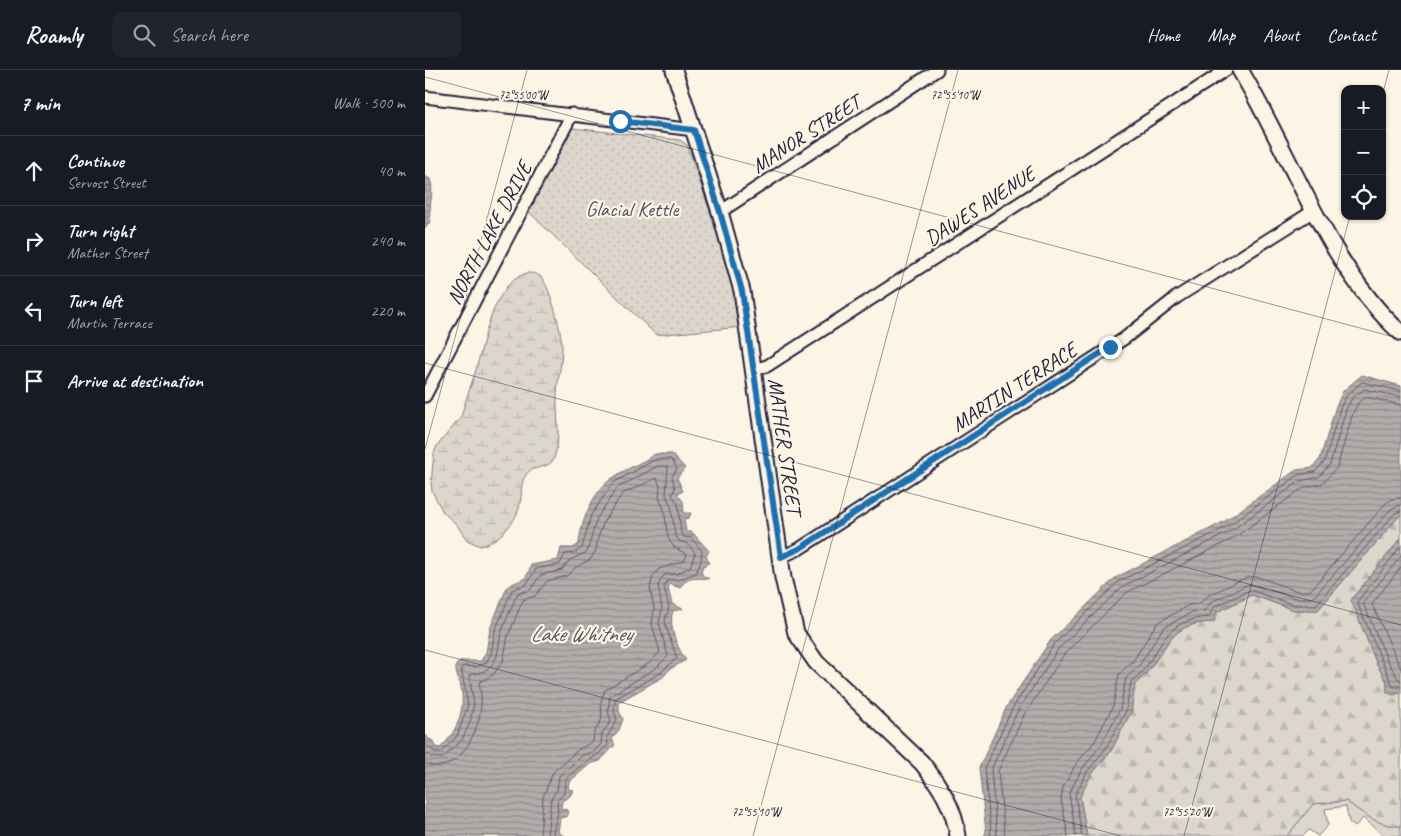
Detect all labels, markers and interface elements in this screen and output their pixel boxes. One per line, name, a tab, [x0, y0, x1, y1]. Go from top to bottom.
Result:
search box	[112, 12, 462, 57]
text: Roamly	[25, 20, 82, 50]
icon: search	[130, 21, 158, 49]
text: Search here	[170, 23, 248, 47]
text: Home	[1147, 24, 1180, 46]
text: Map	[1208, 24, 1235, 46]
text: About	[1263, 24, 1299, 46]
text: Contact	[1327, 24, 1376, 46]
map controls	[1341, 85, 1386, 220]
button: +	[1341, 85, 1386, 130]
text: 72°55'00"W	[499, 87, 550, 103]
street label: MANOR STREET	[747, 87, 869, 179]
text: 72°55'10"W	[931, 87, 982, 103]
text: 7 min	[20, 90, 60, 116]
text: Walk · 500 m	[333, 93, 405, 113]
route start	[609, 110, 632, 133]
button: −	[1341, 130, 1386, 175]
text: Continue	[67, 149, 124, 173]
street label: NORTH LAKE DRIVE	[440, 155, 539, 309]
icon: ahead	[20, 157, 48, 185]
street label: DAWES AVENUE	[920, 159, 1042, 251]
text: 40 m	[378, 161, 405, 181]
text: Servoss Street	[67, 173, 146, 193]
button: locate	[1341, 175, 1386, 220]
park label: Glacial Kettle	[586, 196, 679, 222]
text: Turn right	[67, 219, 134, 243]
icon: right	[20, 227, 48, 255]
text: 240 m	[371, 231, 405, 251]
text: Mather Street	[67, 243, 148, 263]
text: Turn left	[67, 289, 122, 313]
icon: left	[20, 297, 48, 325]
text: 220 m	[371, 301, 405, 321]
text: Martin Terrace	[67, 313, 152, 333]
street label: MARTIN TERRACE	[946, 335, 1084, 437]
route end	[1099, 336, 1122, 359]
icon: arrive	[20, 367, 48, 395]
text: Arrive at destination	[67, 369, 203, 393]
street label: MATHER STREET	[763, 376, 808, 521]
water label: Lake Whitney	[530, 620, 635, 648]
text: 72°55'10"W	[732, 804, 783, 820]
text: 72°55'20"W	[1163, 804, 1214, 820]

